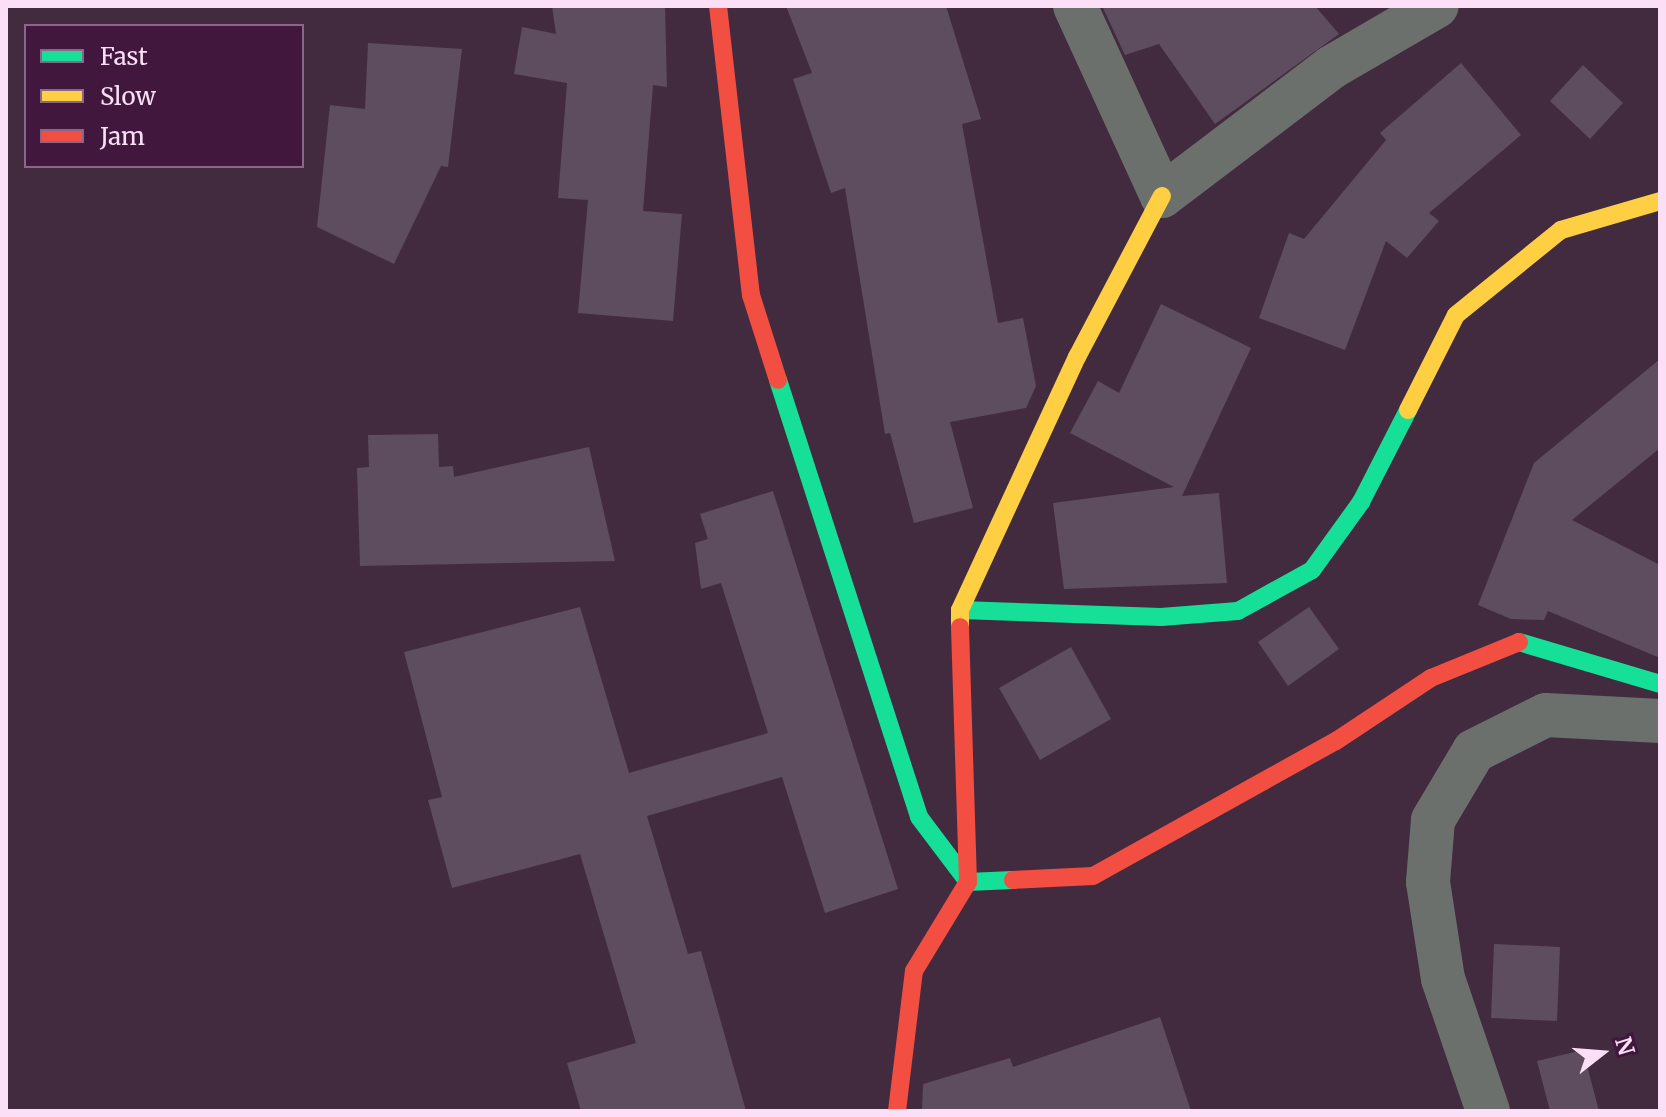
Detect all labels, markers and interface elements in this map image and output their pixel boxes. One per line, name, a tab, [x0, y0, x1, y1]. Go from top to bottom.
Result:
legend	[24, 24, 304, 168]
text: Fast	[100, 41, 148, 72]
text: Slow	[100, 81, 156, 112]
text: Jam	[100, 121, 145, 152]
north arrow	[1562, 1013, 1642, 1093]
text: N	[1609, 1034, 1641, 1058]

